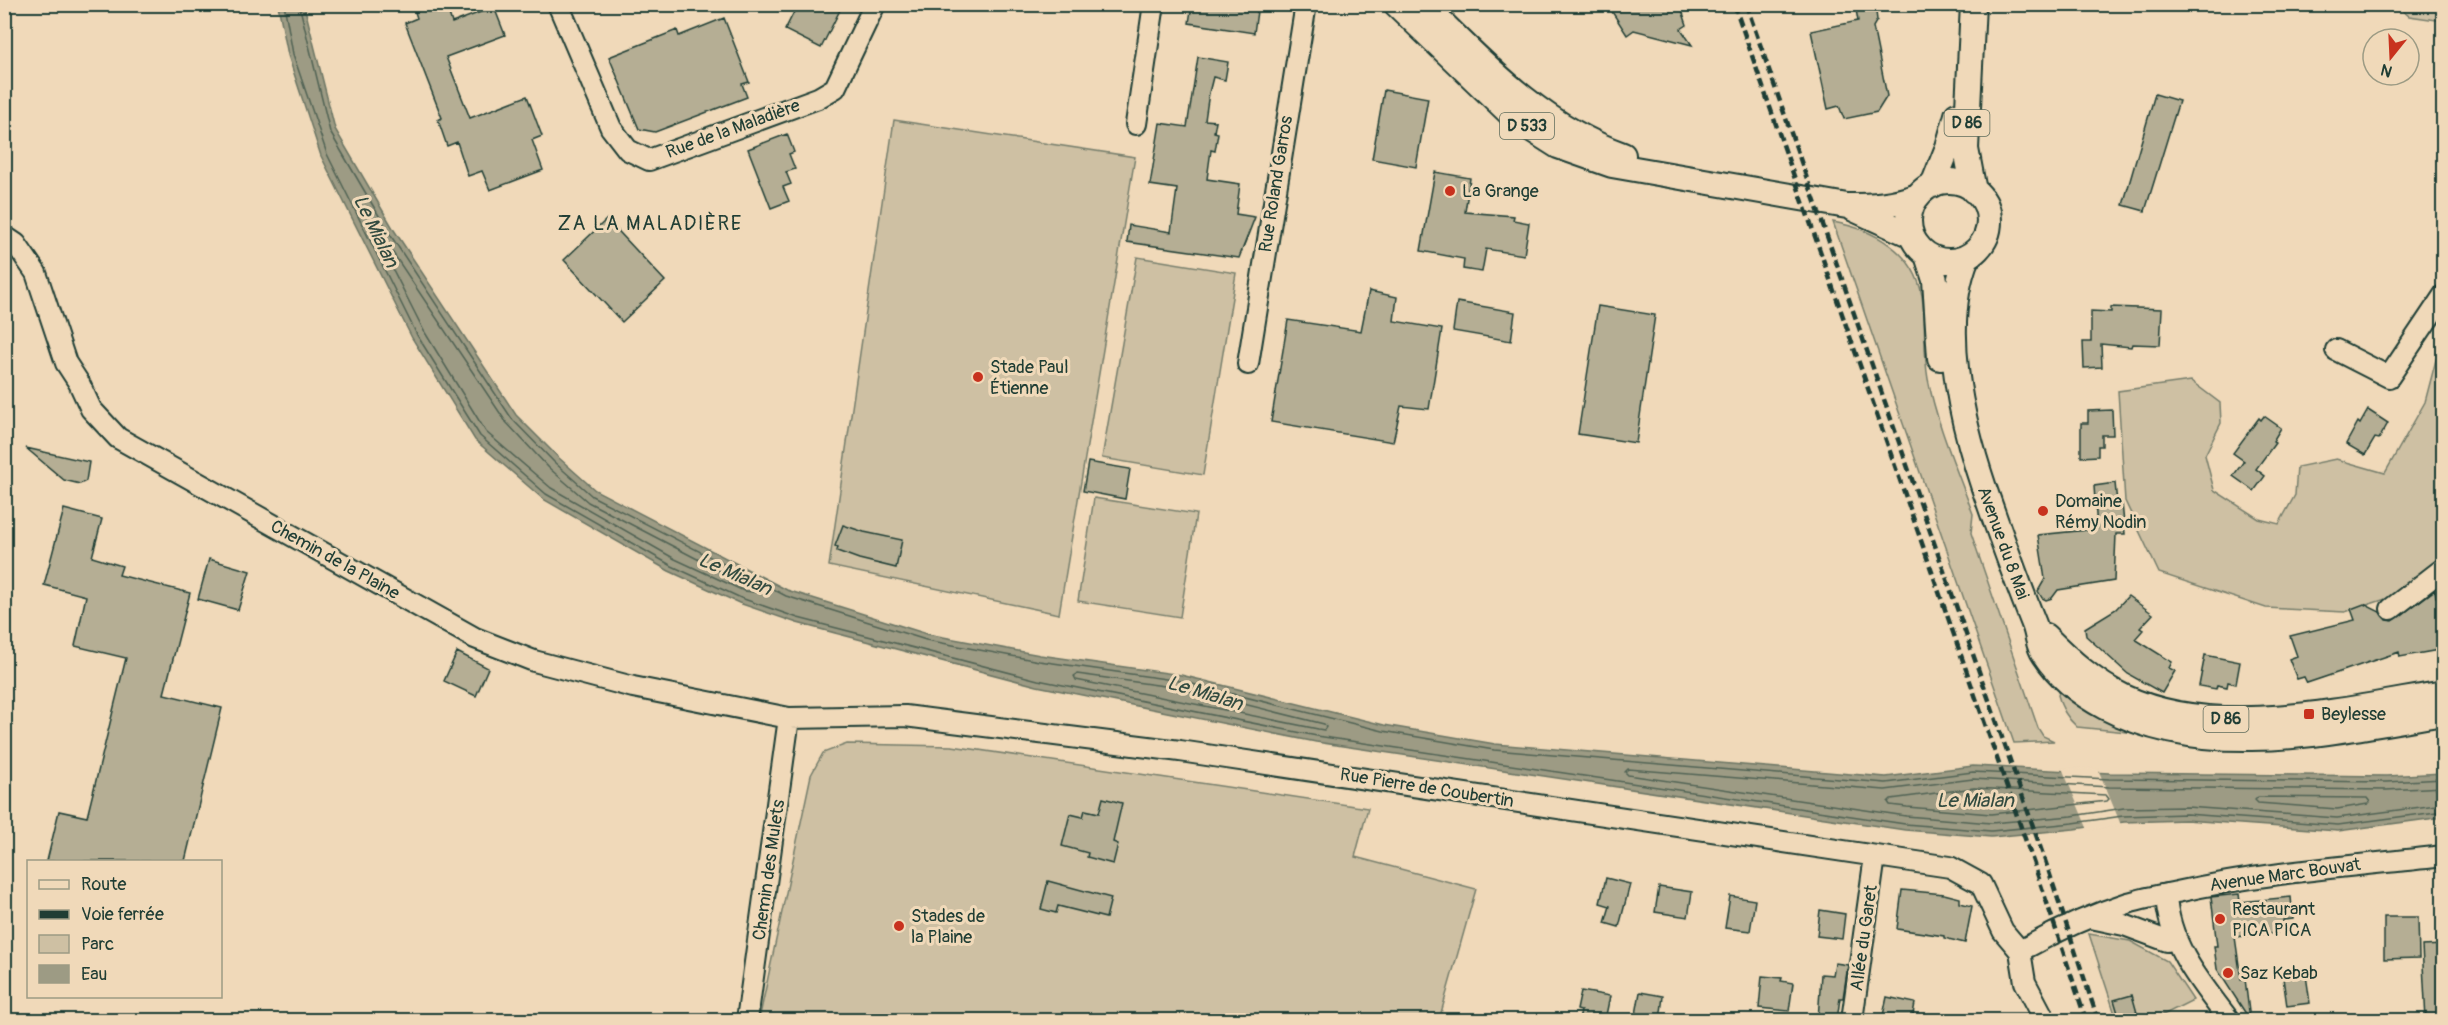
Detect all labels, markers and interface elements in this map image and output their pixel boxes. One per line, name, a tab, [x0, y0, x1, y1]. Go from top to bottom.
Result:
north arrow	[2361, 27, 2421, 87]
text: N	[2378, 59, 2395, 81]
street label: Rue de la Maladière	[663, 94, 803, 164]
road number: D 86	[1944, 110, 1990, 136]
road number: D 533	[1500, 113, 1554, 139]
street label: Rue Roland Garros	[1254, 114, 1298, 254]
place label: La Grange	[1462, 180, 1539, 203]
marker: La Grange	[1443, 184, 1457, 198]
water label: Le Mialan	[348, 191, 405, 273]
district label: ZA LA MALADIÈRE	[557, 211, 743, 236]
place label: Stade Paul Étienne	[990, 356, 1068, 400]
marker: Stade Paul Étienne	[971, 370, 985, 384]
street label: Avenue du 8 Mai	[1972, 483, 2034, 603]
place label: Domaine Rémy Nodin	[2055, 490, 2146, 534]
marker: Domaine Rémy Nodin	[2036, 504, 2050, 518]
street label: Chemin de la Plaine	[266, 515, 404, 605]
water label: Le Mialan	[695, 547, 777, 602]
water label: Le Mialan	[1164, 670, 1247, 717]
place label: Beylesse	[2321, 703, 2386, 726]
road number: D 86	[2204, 706, 2248, 732]
marker: Beylesse	[2302, 707, 2316, 721]
street label: Rue Pierre de Coubertin	[1338, 763, 1516, 813]
water label: Le Mialan	[1936, 788, 2015, 813]
street label: Chemin des Mulets	[748, 798, 790, 942]
street label: Avenue Marc Bouvat	[2208, 853, 2363, 897]
legend	[27, 860, 222, 998]
text: Route	[81, 873, 126, 896]
street label: Allée du Garet	[1845, 883, 1883, 993]
place label: Restaurant PICA PICA	[2232, 898, 2316, 942]
text: Voie ferrée	[81, 903, 164, 926]
place label: Stades de la Plaine	[911, 905, 985, 949]
marker: Restaurant PICA PICA	[2213, 912, 2227, 926]
marker: Stades de la Plaine	[892, 919, 906, 933]
text: Parc	[81, 933, 114, 956]
place label: Saz Kebab	[2240, 962, 2318, 985]
text: Eau	[81, 963, 107, 986]
marker: Saz Kebab	[2221, 966, 2235, 980]

